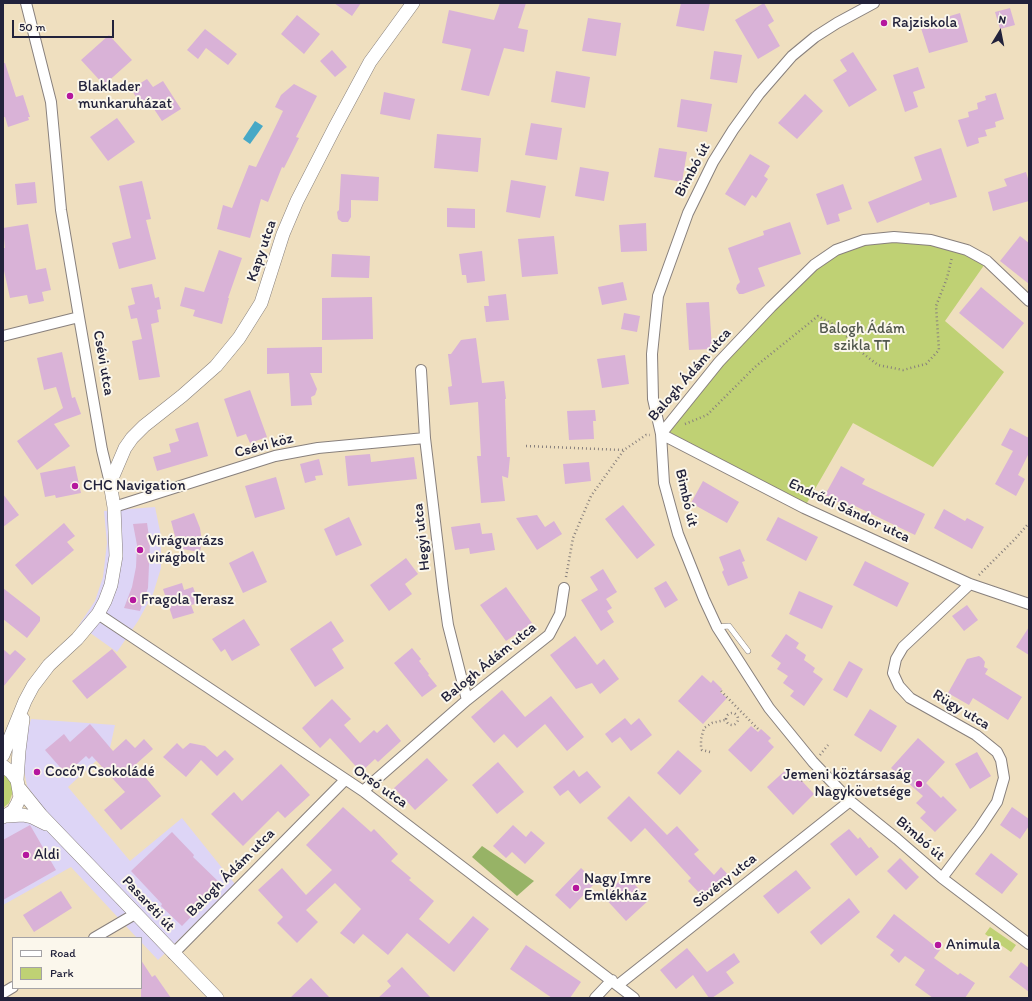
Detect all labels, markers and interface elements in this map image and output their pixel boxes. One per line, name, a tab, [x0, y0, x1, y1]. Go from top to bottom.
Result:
scale bar	[14, 12, 116, 38]
north arrow	[980, 12, 1020, 52]
text: N	[997, 13, 1007, 27]
place label: Rajziskola	[892, 14, 957, 32]
marker: Rajziskola	[879, 18, 889, 28]
text: 50 m	[19, 20, 45, 34]
place label: Blaklader munkaruházat	[78, 78, 172, 113]
marker: Blaklader munkaruházat	[65, 91, 75, 101]
street label: Bimbó út	[671, 140, 715, 200]
street label: Kapy utca	[243, 218, 281, 284]
park label: Balogh Ádám szikla TT	[819, 320, 905, 355]
street label: Balogh Ádám utca	[645, 325, 735, 425]
street label: Csévi utca	[88, 329, 118, 397]
street label: Csévi köz	[233, 430, 295, 462]
street label: Bimbó út	[671, 467, 701, 529]
street label: Endrődi Sándor utca	[785, 475, 913, 547]
place label: CHC Navigation	[83, 477, 186, 495]
marker: CHC Navigation	[70, 481, 80, 491]
street label: Hegyi utca	[410, 502, 434, 572]
place label: Virágvarázs virágbolt	[148, 532, 224, 567]
marker: Virágvarázs virágbolt	[135, 545, 145, 555]
place label: Fragola Terasz	[141, 591, 234, 609]
marker: Fragola Terasz	[128, 595, 138, 605]
street label: Balogh Ádám utca	[438, 619, 540, 707]
street label: Rügy utca	[929, 686, 993, 734]
street label: Orsó utca	[349, 762, 411, 812]
place label: Cocó7 Csokoládé	[45, 763, 155, 781]
place label: Jemeni köztársaság Nagykövetsége	[783, 766, 911, 801]
marker: Cocó7 Csokoládé	[32, 767, 42, 777]
marker: Jemeni köztársaság Nagykövetsége	[914, 779, 924, 789]
street label: Bimbó út	[892, 813, 948, 865]
street label: Balogh Ádám utca	[183, 825, 279, 921]
place label: Aldi	[34, 846, 60, 864]
marker: Aldi	[21, 850, 31, 860]
street label: Sövény utca	[689, 850, 761, 912]
place label: Nagy Imre Emlékház	[584, 870, 651, 905]
street label: Pasaréti út	[118, 872, 178, 936]
marker: Nagy Imre Emlékház	[571, 883, 581, 893]
place label: Animula	[946, 936, 1000, 954]
legend	[12, 937, 142, 989]
marker: Animula	[933, 940, 943, 950]
text: Road	[50, 946, 76, 960]
text: Park	[50, 966, 74, 980]

